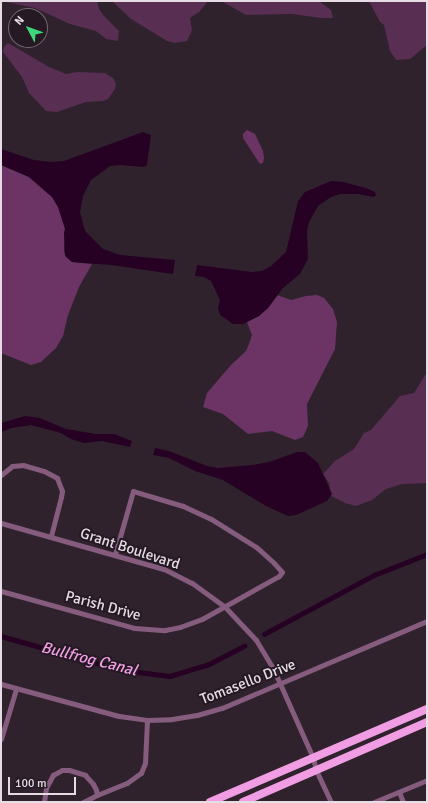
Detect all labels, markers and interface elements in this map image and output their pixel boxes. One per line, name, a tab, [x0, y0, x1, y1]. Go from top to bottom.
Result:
north arrow	[8, 8, 48, 48]
text: N	[12, 13, 27, 28]
street label: Grant Boulevard	[78, 524, 182, 574]
street label: Parish Drive	[63, 587, 143, 625]
water label: Bullfrog Canal	[39, 638, 139, 680]
street label: Tomasello Drive	[198, 656, 298, 708]
scale bar	[10, 769, 78, 795]
text: 100 m	[15, 776, 47, 791]

